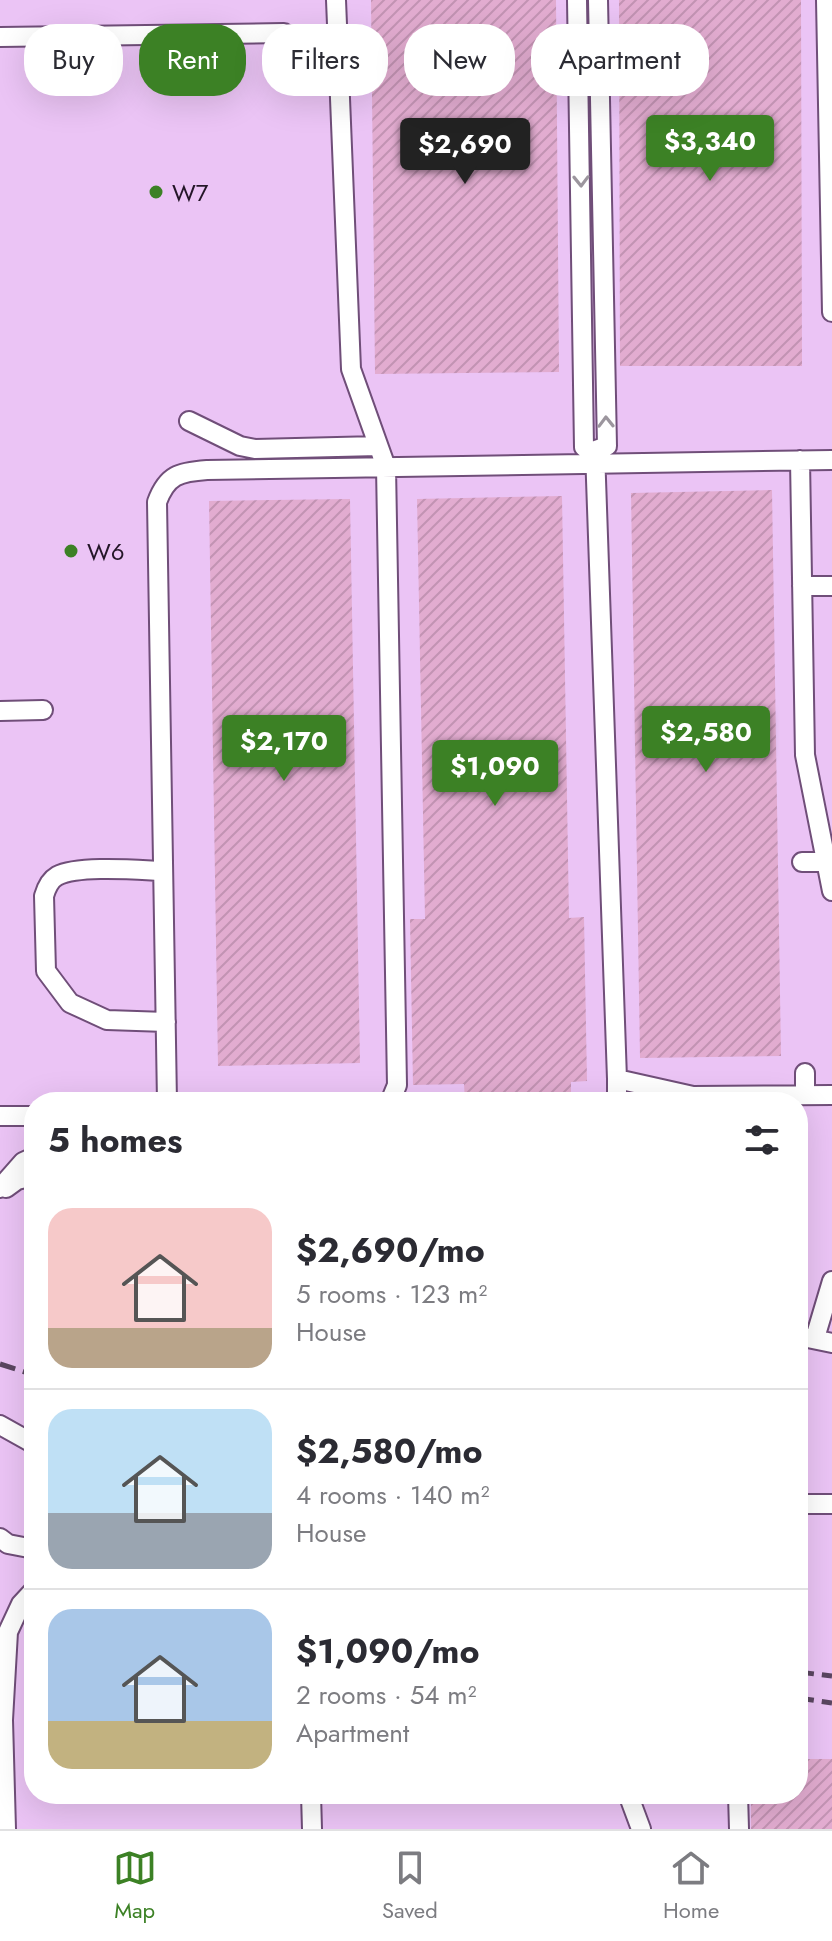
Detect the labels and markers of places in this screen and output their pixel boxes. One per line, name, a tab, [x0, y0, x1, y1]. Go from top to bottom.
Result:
pin: $3,340	[645, 115, 775, 183]
pin: $2,690	[400, 118, 530, 186]
place label: W7	[172, 175, 209, 210]
marker: W7	[147, 183, 165, 201]
place label: W6	[87, 534, 125, 569]
marker: W6	[62, 542, 80, 560]
pin: $2,580	[641, 706, 771, 774]
pin: $2,170	[219, 715, 349, 783]
pin: $1,090	[430, 740, 560, 808]

